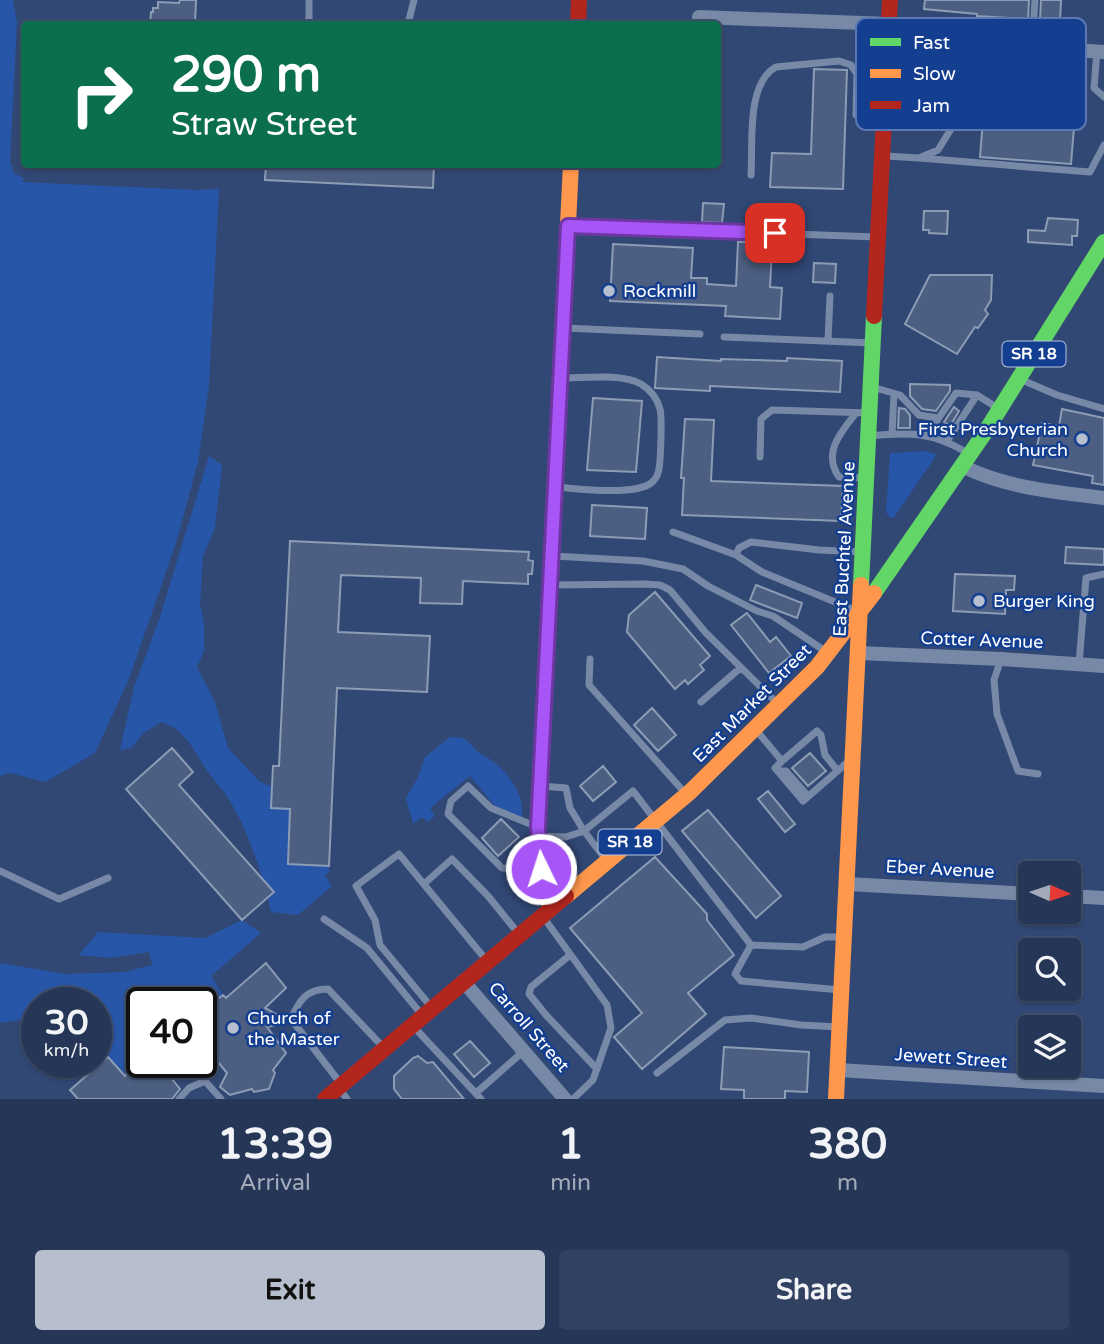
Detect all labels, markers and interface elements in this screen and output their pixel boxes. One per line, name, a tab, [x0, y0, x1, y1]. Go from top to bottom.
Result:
legend	[856, 18, 1086, 130]
text: Fast	[913, 32, 950, 54]
text: 290 m	[171, 46, 321, 105]
icon: right	[56, 49, 147, 140]
text: Slow	[913, 63, 956, 85]
text: Jam	[913, 95, 950, 117]
text: Straw Street	[171, 106, 357, 144]
pin	[745, 203, 805, 263]
icon: arrive	[756, 214, 794, 252]
place label: Rockmill	[623, 280, 696, 302]
marker: Rockmill	[601, 283, 617, 299]
road number: SR 18	[1002, 342, 1066, 366]
place label: First Presbyterian Church	[918, 418, 1068, 461]
marker: First Presbyterian Church	[1074, 431, 1090, 447]
street label: East Buchtel Avenue	[828, 461, 860, 637]
place label: Burger King	[993, 590, 1095, 612]
marker: Burger King	[971, 593, 987, 609]
street label: Cotter Avenue	[920, 627, 1044, 653]
street label: East Market Street	[688, 639, 816, 767]
road number: SR 18	[598, 830, 662, 855]
position arrow	[504, 832, 578, 906]
street label: Eber Avenue	[885, 855, 995, 883]
north arrow	[1018, 861, 1082, 924]
map controls	[1018, 861, 1081, 1078]
button: search	[1018, 938, 1081, 1001]
street label: Carroll Street	[484, 977, 574, 1077]
speed limit sign: 40	[126, 987, 217, 1078]
text: 30	[45, 1002, 88, 1044]
place label: Church of the Master	[247, 1007, 340, 1050]
button: layers	[1018, 1015, 1081, 1078]
marker: Church of the Master	[225, 1020, 241, 1036]
text: km/h	[44, 1039, 89, 1061]
street label: Jewett Street	[894, 1043, 1008, 1073]
text: 13:39	[217, 1119, 333, 1170]
text: 1	[557, 1119, 584, 1170]
text: 380	[808, 1119, 887, 1170]
text: Arrival	[240, 1169, 311, 1197]
text: min	[550, 1169, 591, 1197]
text: m	[837, 1169, 858, 1197]
button: Exit	[35, 1250, 545, 1330]
button: Share	[559, 1250, 1069, 1330]

